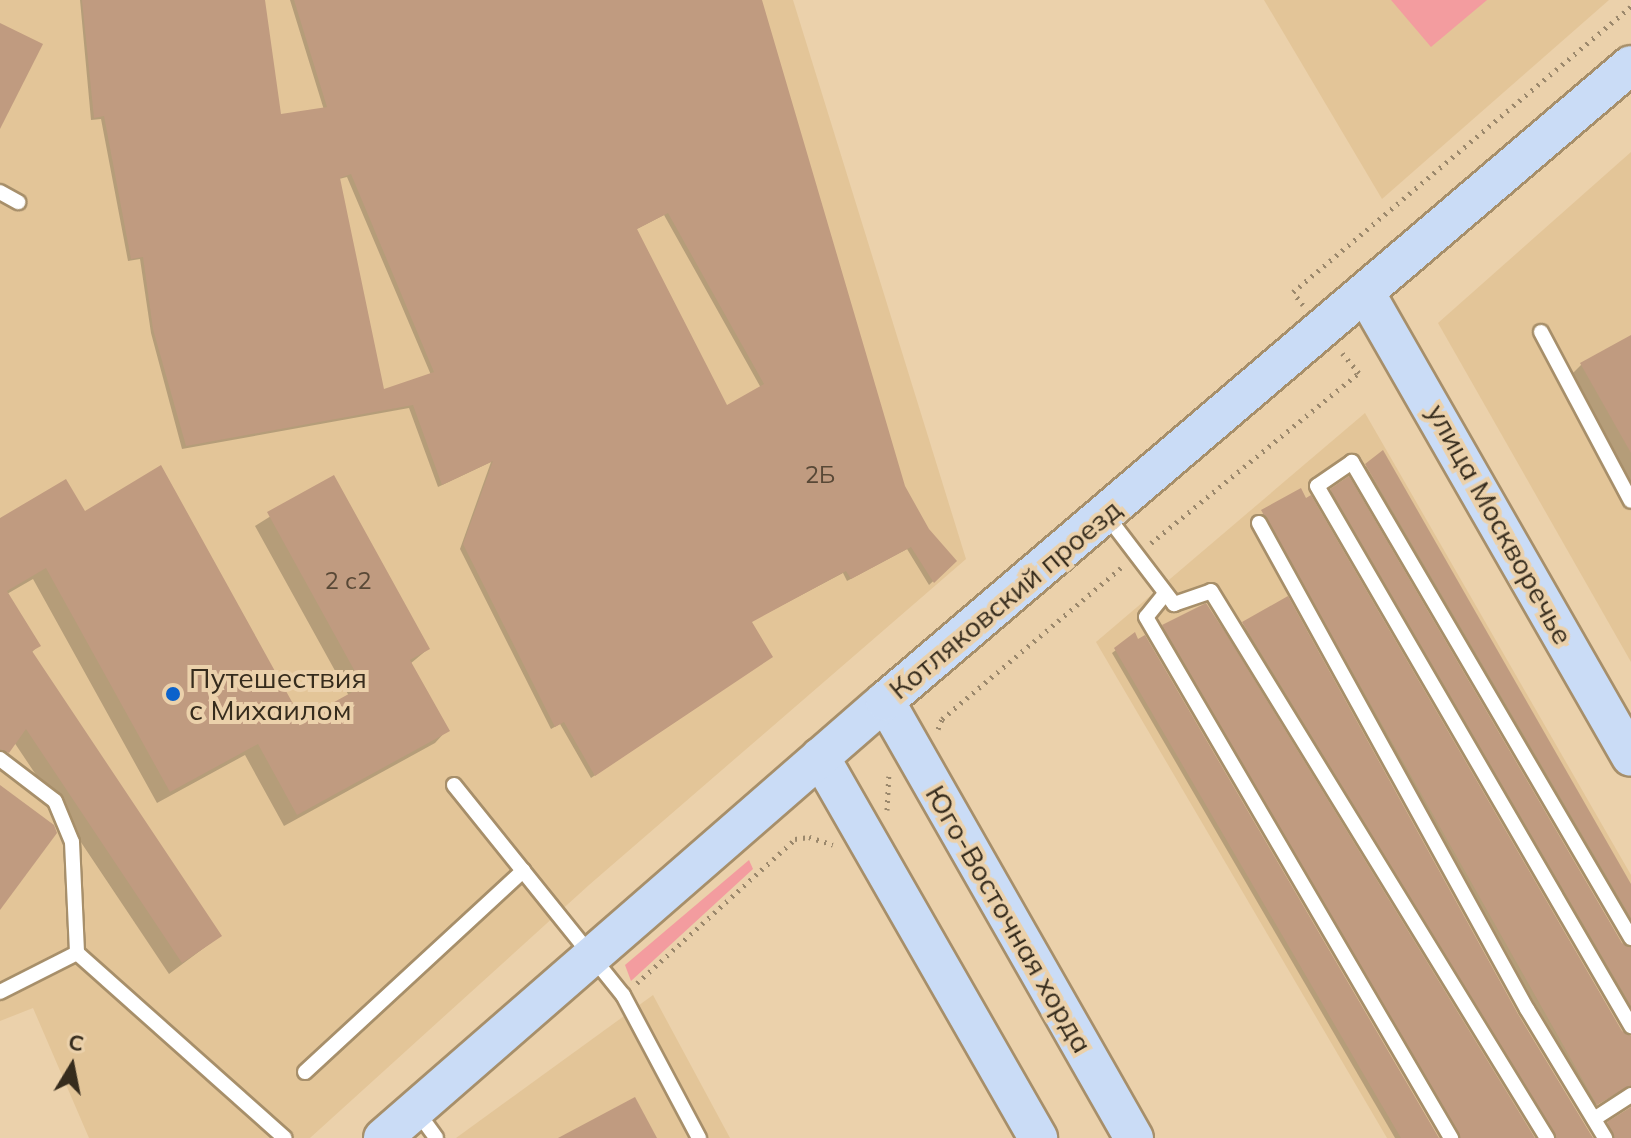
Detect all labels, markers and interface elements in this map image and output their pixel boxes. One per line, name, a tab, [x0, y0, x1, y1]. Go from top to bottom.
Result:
street label: улица Москворечье	[1420, 398, 1580, 650]
house number: 2Б	[805, 461, 835, 489]
street label: Котляковский проезд	[882, 492, 1128, 706]
house number: 2 с2	[324, 567, 372, 595]
place label: Путешествия с Михаилом	[189, 661, 367, 727]
marker: Путешествия с Михаилом	[164, 685, 182, 703]
street label: Юго-Восточная хорда	[919, 779, 1099, 1059]
north arrow	[32, 1026, 112, 1106]
text: С	[66, 1027, 86, 1057]

